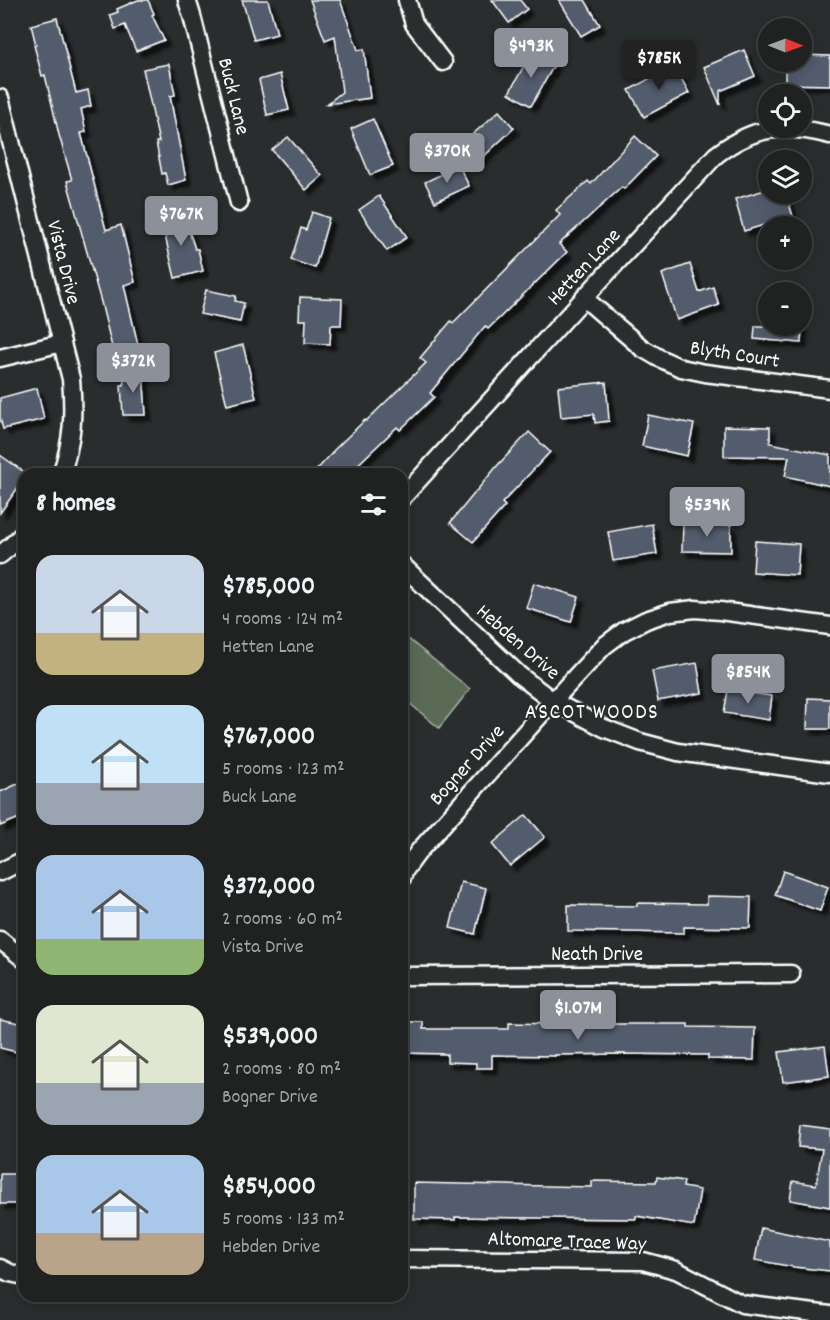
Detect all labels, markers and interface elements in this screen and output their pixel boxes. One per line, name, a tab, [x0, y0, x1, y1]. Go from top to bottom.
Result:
north arrow	[758, 18, 812, 72]
map controls	[758, 18, 812, 336]
pin: $493K	[489, 28, 573, 79]
text: $493K	[508, 33, 554, 61]
pin: $785K	[617, 40, 701, 91]
text: $785K	[637, 45, 681, 73]
street label: Buck Lane	[208, 55, 256, 138]
button: locate	[758, 84, 812, 138]
pin: $370K	[405, 133, 489, 184]
text: $370K	[424, 138, 470, 166]
button: layers	[758, 150, 812, 204]
pin: $767K	[139, 196, 223, 247]
text: $767K	[159, 201, 203, 229]
button: +	[758, 216, 812, 270]
street label: Vista Drive	[37, 218, 87, 308]
street label: Hetten Lane	[541, 222, 629, 314]
button: −	[758, 282, 812, 336]
street label: Blyth Court	[688, 334, 782, 378]
pin: $372K	[91, 343, 175, 394]
text: $372K	[111, 348, 155, 376]
text: 8 homes	[36, 486, 116, 523]
pin: $539K	[665, 487, 749, 538]
icon: filters	[357, 488, 390, 521]
text: $539K	[684, 492, 730, 520]
text: $785,000	[222, 569, 315, 606]
icon: home	[84, 579, 156, 651]
street label: Hebden Drive	[468, 598, 566, 688]
text: 4 rooms · 124 m²	[222, 606, 343, 634]
text: Hetten Lane	[222, 634, 314, 662]
pin: $854K	[706, 654, 790, 705]
text: $854K	[726, 659, 770, 687]
district label: ASCOT WOODS	[525, 698, 659, 729]
text: $767,000	[222, 719, 315, 756]
street label: Bogner Drive	[423, 719, 513, 813]
icon: home	[84, 729, 156, 801]
text: 5 rooms · 123 m²	[222, 756, 345, 784]
text: Buck Lane	[222, 784, 297, 812]
text: $372,000	[222, 869, 316, 906]
icon: home	[84, 879, 156, 951]
text: 2 rooms · 60 m²	[222, 906, 343, 934]
text: Vista Drive	[222, 934, 304, 962]
street label: Neath Drive	[551, 941, 643, 971]
pin: $1.07M	[529, 990, 627, 1041]
text: $1.07M	[554, 995, 602, 1023]
text: $539,000	[222, 1019, 318, 1056]
icon: home	[84, 1029, 156, 1101]
text: 2 rooms · 80 m²	[222, 1056, 341, 1084]
text: Bogner Drive	[222, 1084, 318, 1112]
text: $854,000	[222, 1169, 316, 1206]
icon: home	[84, 1179, 156, 1251]
text: 5 rooms · 133 m²	[222, 1206, 345, 1234]
street label: Altomare Trace Way	[487, 1225, 647, 1261]
text: Hebden Drive	[222, 1234, 320, 1262]

